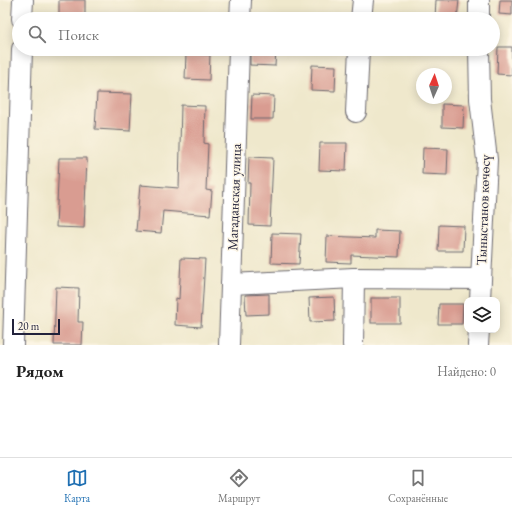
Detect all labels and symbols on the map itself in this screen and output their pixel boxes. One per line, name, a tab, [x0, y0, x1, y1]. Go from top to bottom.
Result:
north arrow	[416, 68, 452, 104]
street label: Магаданская улица	[223, 143, 245, 251]
street label: Тыныстанов көчөсү	[472, 154, 494, 266]
scale bar	[12, 317, 60, 336]

